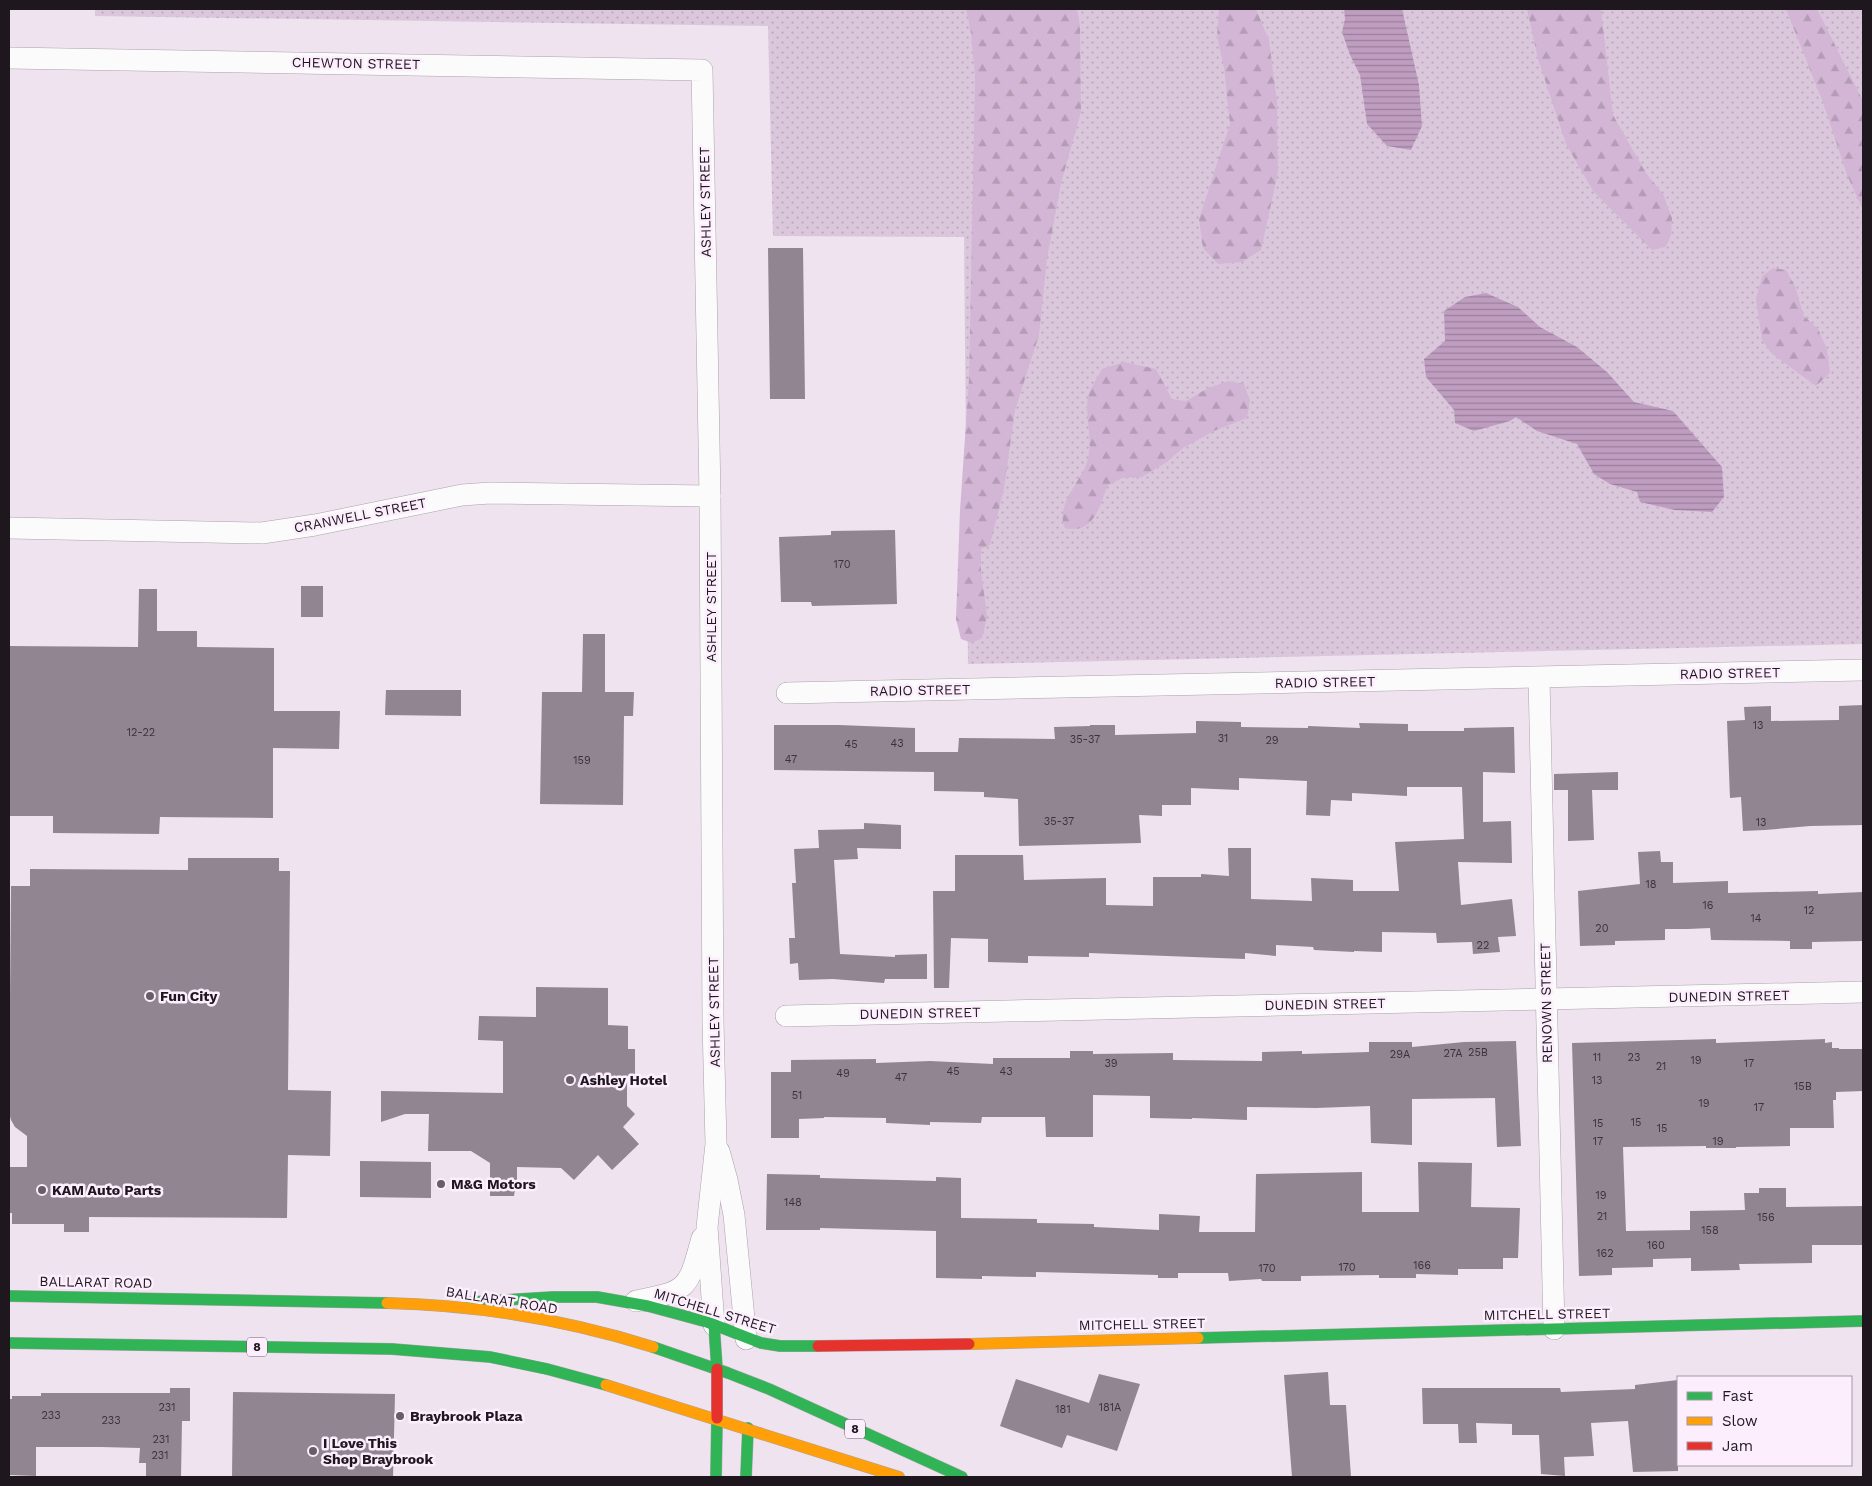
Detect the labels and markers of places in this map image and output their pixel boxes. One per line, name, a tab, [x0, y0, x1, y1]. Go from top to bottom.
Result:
place label: Fun City	[160, 988, 217, 1004]
marker: Fun City	[144, 990, 156, 1002]
place label: Ashley Hotel	[580, 1072, 668, 1088]
marker: Ashley Hotel	[564, 1074, 576, 1086]
place label: M&G Motors	[451, 1176, 536, 1192]
marker: M&G Motors	[435, 1178, 447, 1190]
place label: KAM Auto Parts	[52, 1182, 162, 1198]
marker: KAM Auto Parts	[36, 1184, 48, 1196]
place label: Braybrook Plaza	[410, 1408, 523, 1424]
marker: Braybrook Plaza	[394, 1410, 406, 1422]
place label: I Love This Shop Braybrook	[323, 1435, 433, 1467]
marker: I Love This Shop Braybrook	[307, 1445, 319, 1457]

